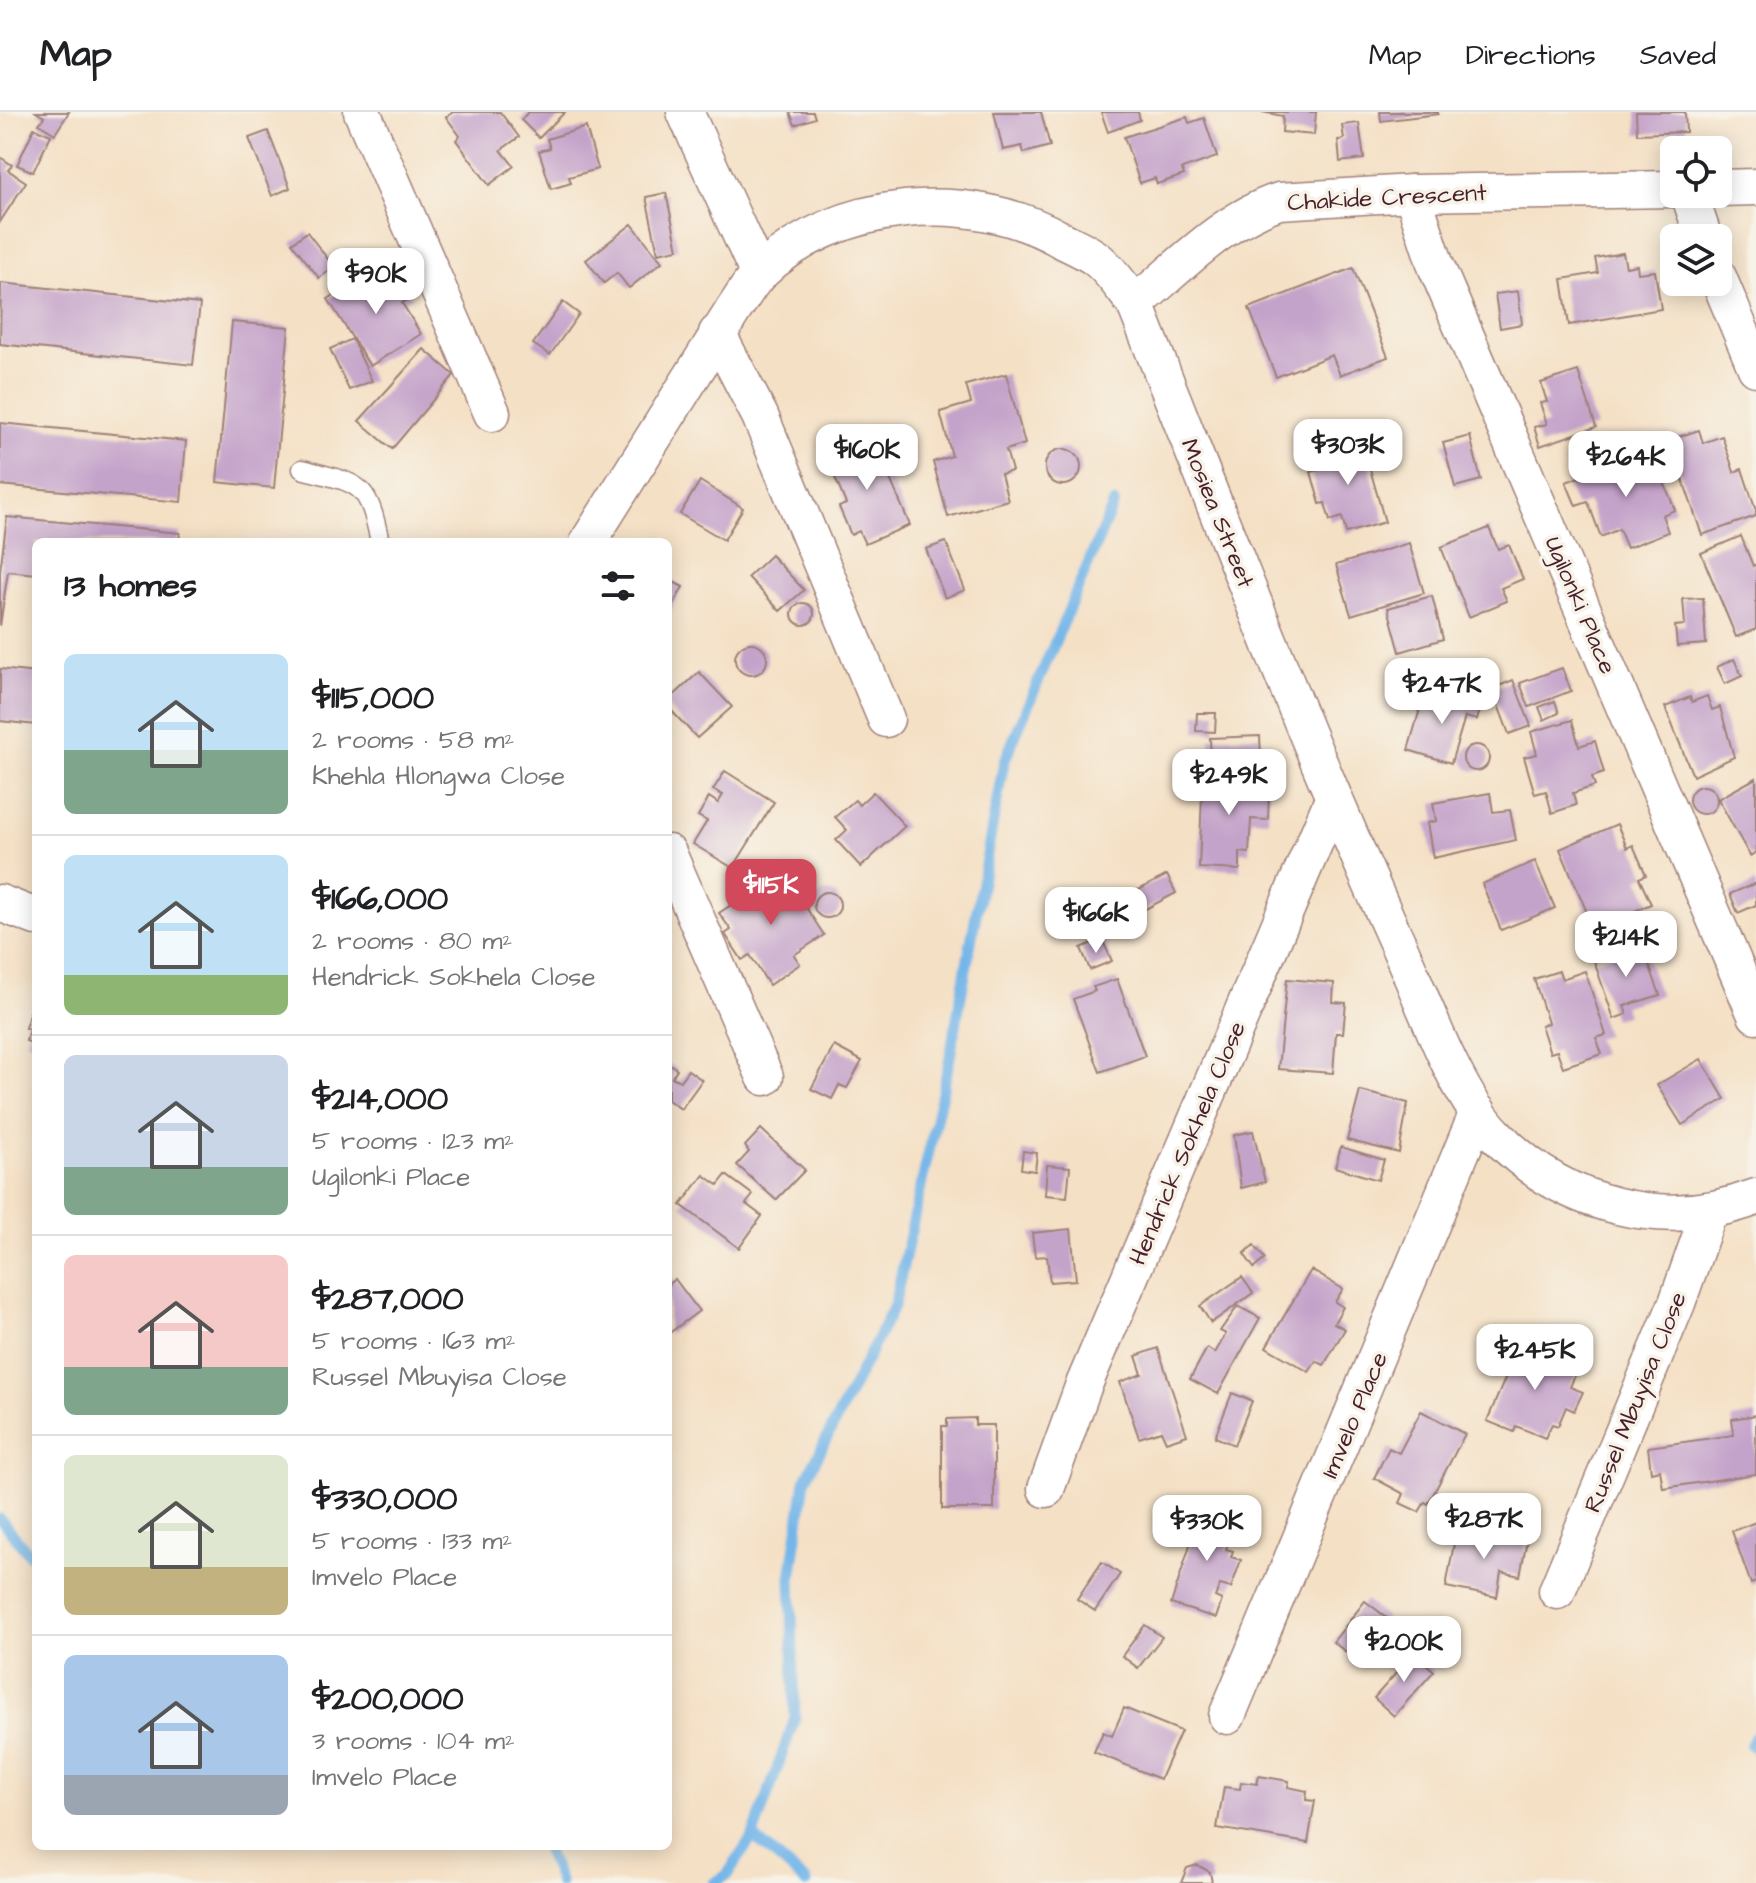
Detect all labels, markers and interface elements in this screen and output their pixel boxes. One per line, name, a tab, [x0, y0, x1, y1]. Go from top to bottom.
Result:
text: Map	[40, 29, 112, 81]
text: Map	[1369, 36, 1422, 75]
text: Directions	[1466, 36, 1596, 75]
text: Saved	[1640, 36, 1716, 75]
map controls	[1660, 136, 1732, 296]
button: locate	[1660, 136, 1732, 208]
street label: Chakide Crescent	[1287, 176, 1488, 220]
button: layers	[1660, 224, 1732, 296]
pin: $90K	[329, 248, 423, 316]
text: $90K	[345, 256, 407, 292]
pin: $303K	[1292, 419, 1404, 487]
pin: $160K	[811, 424, 923, 492]
text: $303K	[1311, 427, 1385, 463]
pin: $264K	[1570, 431, 1682, 499]
text: $160K	[834, 432, 900, 468]
street label: Mosiea Street	[1172, 434, 1263, 593]
text: $264K	[1586, 439, 1666, 475]
street label: Ugilonki Place	[1535, 531, 1624, 680]
text: 13 homes	[64, 562, 197, 610]
icon: filters	[596, 564, 640, 608]
pin: $247K	[1386, 658, 1498, 726]
text: $247K	[1403, 666, 1481, 702]
text: $115,000	[312, 674, 434, 722]
icon: home	[128, 686, 224, 782]
text: 2 rooms · 58 m²	[312, 722, 514, 758]
pin: $249K	[1173, 749, 1285, 817]
text: $249K	[1190, 757, 1268, 793]
text: Khehla Hlongwa Close	[312, 758, 565, 794]
pin: $115K	[715, 859, 827, 927]
text: $115K	[743, 867, 799, 903]
text: $166,000	[312, 875, 448, 923]
icon: home	[128, 887, 224, 983]
pin: $166K	[1040, 887, 1152, 955]
text: $166K	[1063, 895, 1129, 931]
pin: $214K	[1570, 911, 1682, 979]
text: $214K	[1593, 919, 1659, 955]
text: 2 rooms · 80 m²	[312, 923, 512, 959]
text: Hendrick Sokhela Close	[312, 959, 595, 995]
street label: Hendrick Sokhela Close	[1121, 1016, 1255, 1270]
text: $214,000	[312, 1075, 448, 1123]
icon: home	[128, 1087, 224, 1183]
text: 5 rooms · 123 m²	[312, 1123, 514, 1159]
text: Ugilonki Place	[312, 1159, 470, 1195]
text: $287,000	[312, 1275, 464, 1323]
icon: home	[128, 1287, 224, 1383]
street label: Russel Mbuyisa Close	[1576, 1287, 1697, 1518]
text: 5 rooms · 163 m²	[312, 1323, 515, 1359]
pin: $245K	[1479, 1324, 1591, 1392]
text: $245K	[1494, 1332, 1576, 1368]
street label: Imvelo Place	[1313, 1347, 1397, 1484]
text: Russel Mbuyisa Close	[312, 1359, 567, 1395]
text: $330,000	[312, 1475, 457, 1523]
icon: home	[128, 1487, 224, 1583]
pin: $287K	[1428, 1493, 1540, 1561]
pin: $330K	[1151, 1495, 1263, 1563]
text: $287K	[1445, 1501, 1523, 1537]
text: $330K	[1170, 1503, 1244, 1539]
text: 5 rooms · 133 m²	[312, 1523, 512, 1559]
text: Imvelo Place	[312, 1559, 457, 1595]
pin: $200K	[1348, 1616, 1460, 1684]
text: $200K	[1365, 1624, 1443, 1660]
text: $200,000	[312, 1675, 464, 1723]
icon: home	[128, 1687, 224, 1783]
text: 3 rooms · 104 m²	[312, 1723, 515, 1759]
text: Imvelo Place	[312, 1759, 457, 1795]

